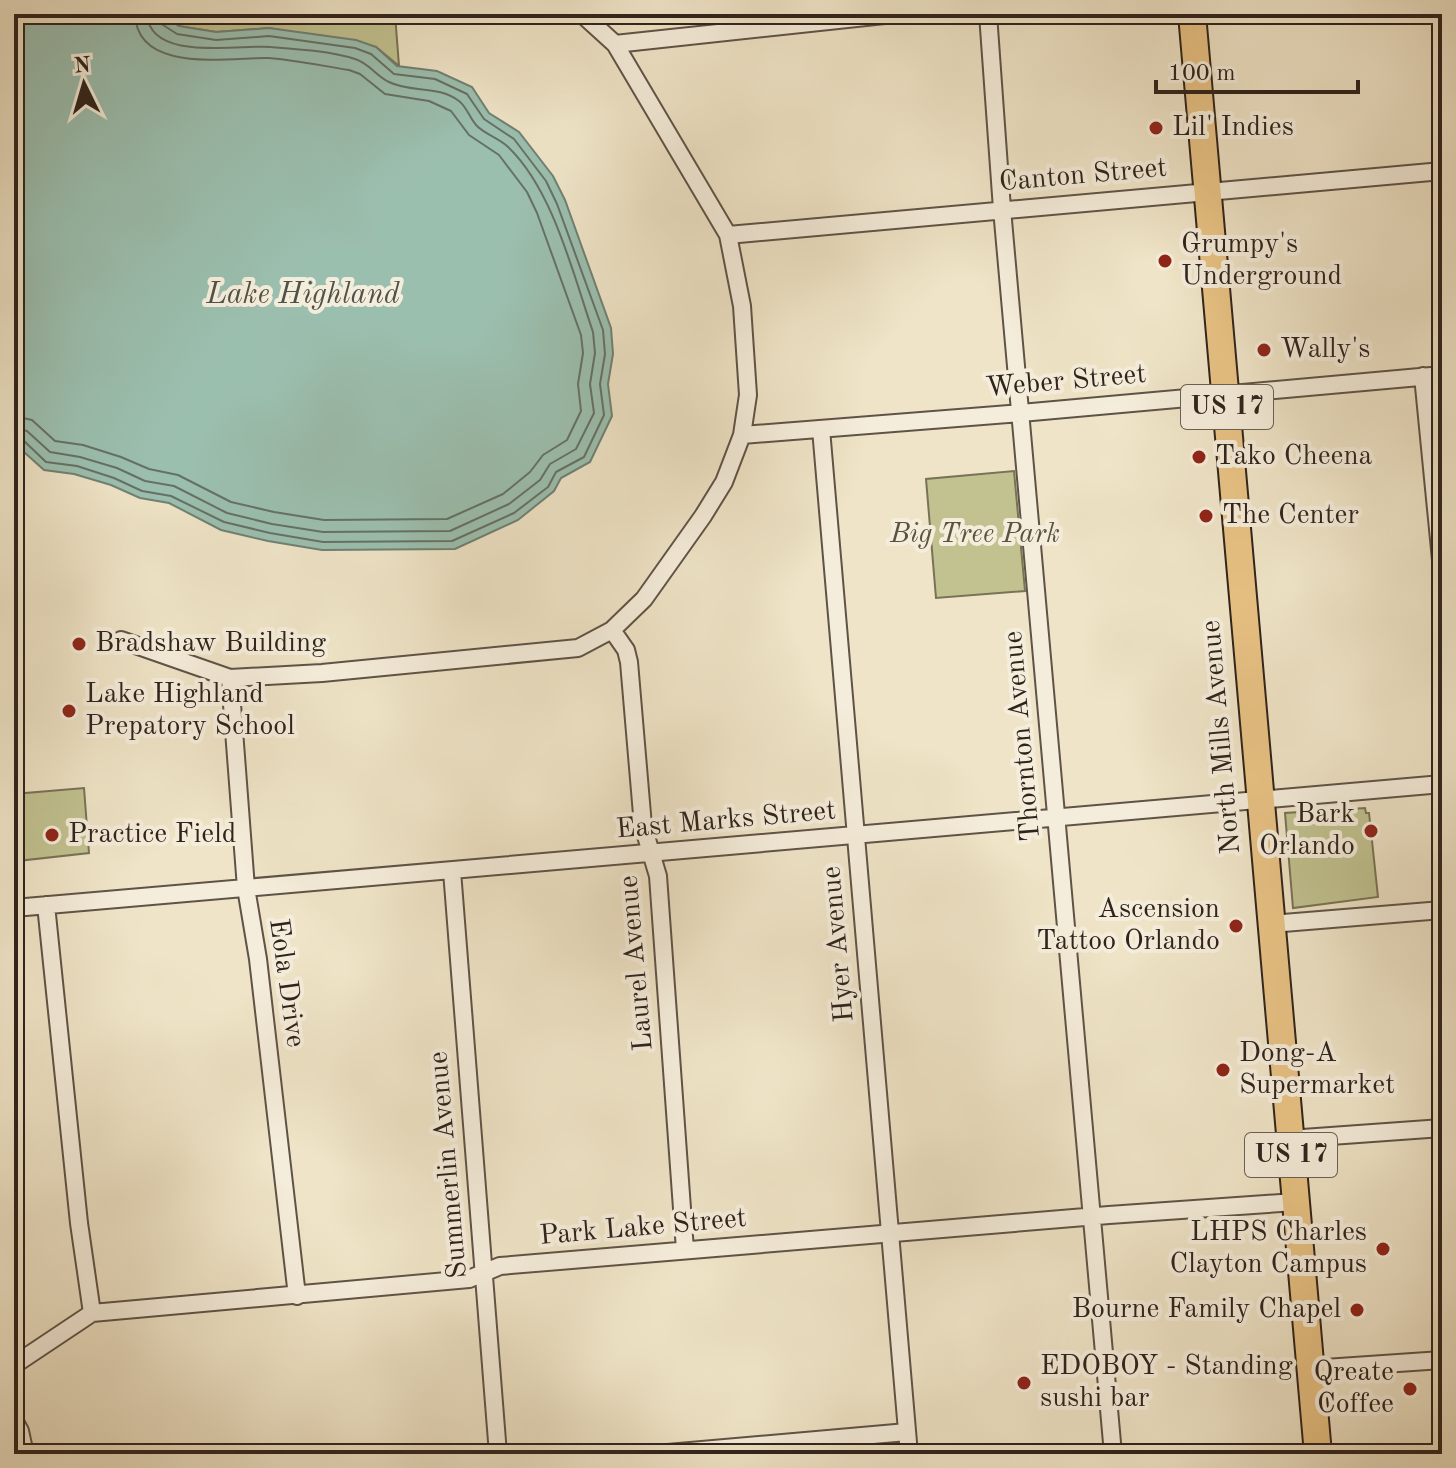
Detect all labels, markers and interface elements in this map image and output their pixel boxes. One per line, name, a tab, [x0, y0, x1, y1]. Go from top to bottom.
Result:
north arrow	[44, 44, 124, 124]
scale bar	[1156, 44, 1358, 94]
text: N	[73, 54, 92, 78]
text: 100 m	[1168, 62, 1236, 86]
place label: Lil' Indies	[1172, 114, 1294, 142]
marker: Lil' Indies	[1147, 119, 1165, 137]
street label: Canton Street	[998, 155, 1168, 197]
place label: Grumpy's Underground	[1181, 231, 1342, 291]
marker: Grumpy's Underground	[1156, 252, 1174, 270]
water label: Lake Highland	[205, 280, 401, 310]
place label: Wally's	[1280, 336, 1370, 364]
marker: Wally's	[1255, 341, 1273, 359]
street label: Weber Street	[985, 361, 1147, 403]
road number: US 17	[1181, 385, 1273, 429]
place label: Tako Cheena	[1215, 443, 1373, 471]
marker: Tako Cheena	[1190, 448, 1208, 466]
place label: The Center	[1222, 502, 1359, 530]
marker: The Center	[1197, 507, 1215, 525]
park label: Big Tree Park	[889, 521, 1060, 549]
street label: North Mills Avenue	[1198, 619, 1246, 855]
place label: Bradshaw Building	[95, 630, 326, 658]
street label: Thornton Avenue	[1000, 630, 1046, 842]
marker: Bradshaw Building	[70, 635, 88, 653]
place label: Lake Highland Prepatory School	[85, 681, 295, 741]
marker: Lake Highland Prepatory School	[60, 702, 78, 720]
street label: East Marks Street	[615, 797, 837, 845]
place label: Bark Orlando	[1259, 801, 1355, 861]
place label: Practice Field	[68, 821, 236, 849]
marker: Bark Orlando	[1362, 822, 1380, 840]
marker: Practice Field	[43, 826, 61, 844]
street label: Hyer Avenue	[818, 865, 860, 1023]
street label: Laurel Avenue	[615, 874, 659, 1052]
place label: Ascension Tattoo Orlando	[1036, 896, 1220, 956]
street label: Eola Drive	[263, 917, 309, 1049]
marker: Ascension Tattoo Orlando	[1227, 917, 1245, 935]
place label: Dong-A Supermarket	[1239, 1040, 1395, 1100]
street label: Summerlin Avenue	[425, 1050, 473, 1280]
marker: Dong-A Supermarket	[1214, 1061, 1232, 1079]
road number: US 17	[1245, 1133, 1337, 1177]
street label: Park Lake Street	[538, 1205, 748, 1251]
place label: LHPS Charles Clayton Campus	[1169, 1219, 1367, 1279]
marker: LHPS Charles Clayton Campus	[1374, 1240, 1392, 1258]
place label: Bourne Family Chapel	[1072, 1296, 1341, 1324]
marker: Bourne Family Chapel	[1348, 1301, 1366, 1319]
place label: EDOBOY - Standing sushi bar	[1040, 1353, 1293, 1413]
place label: Qreate Coffee	[1314, 1359, 1394, 1419]
marker: EDOBOY - Standing sushi bar	[1015, 1374, 1033, 1392]
marker: Qreate Coffee	[1401, 1380, 1419, 1398]

